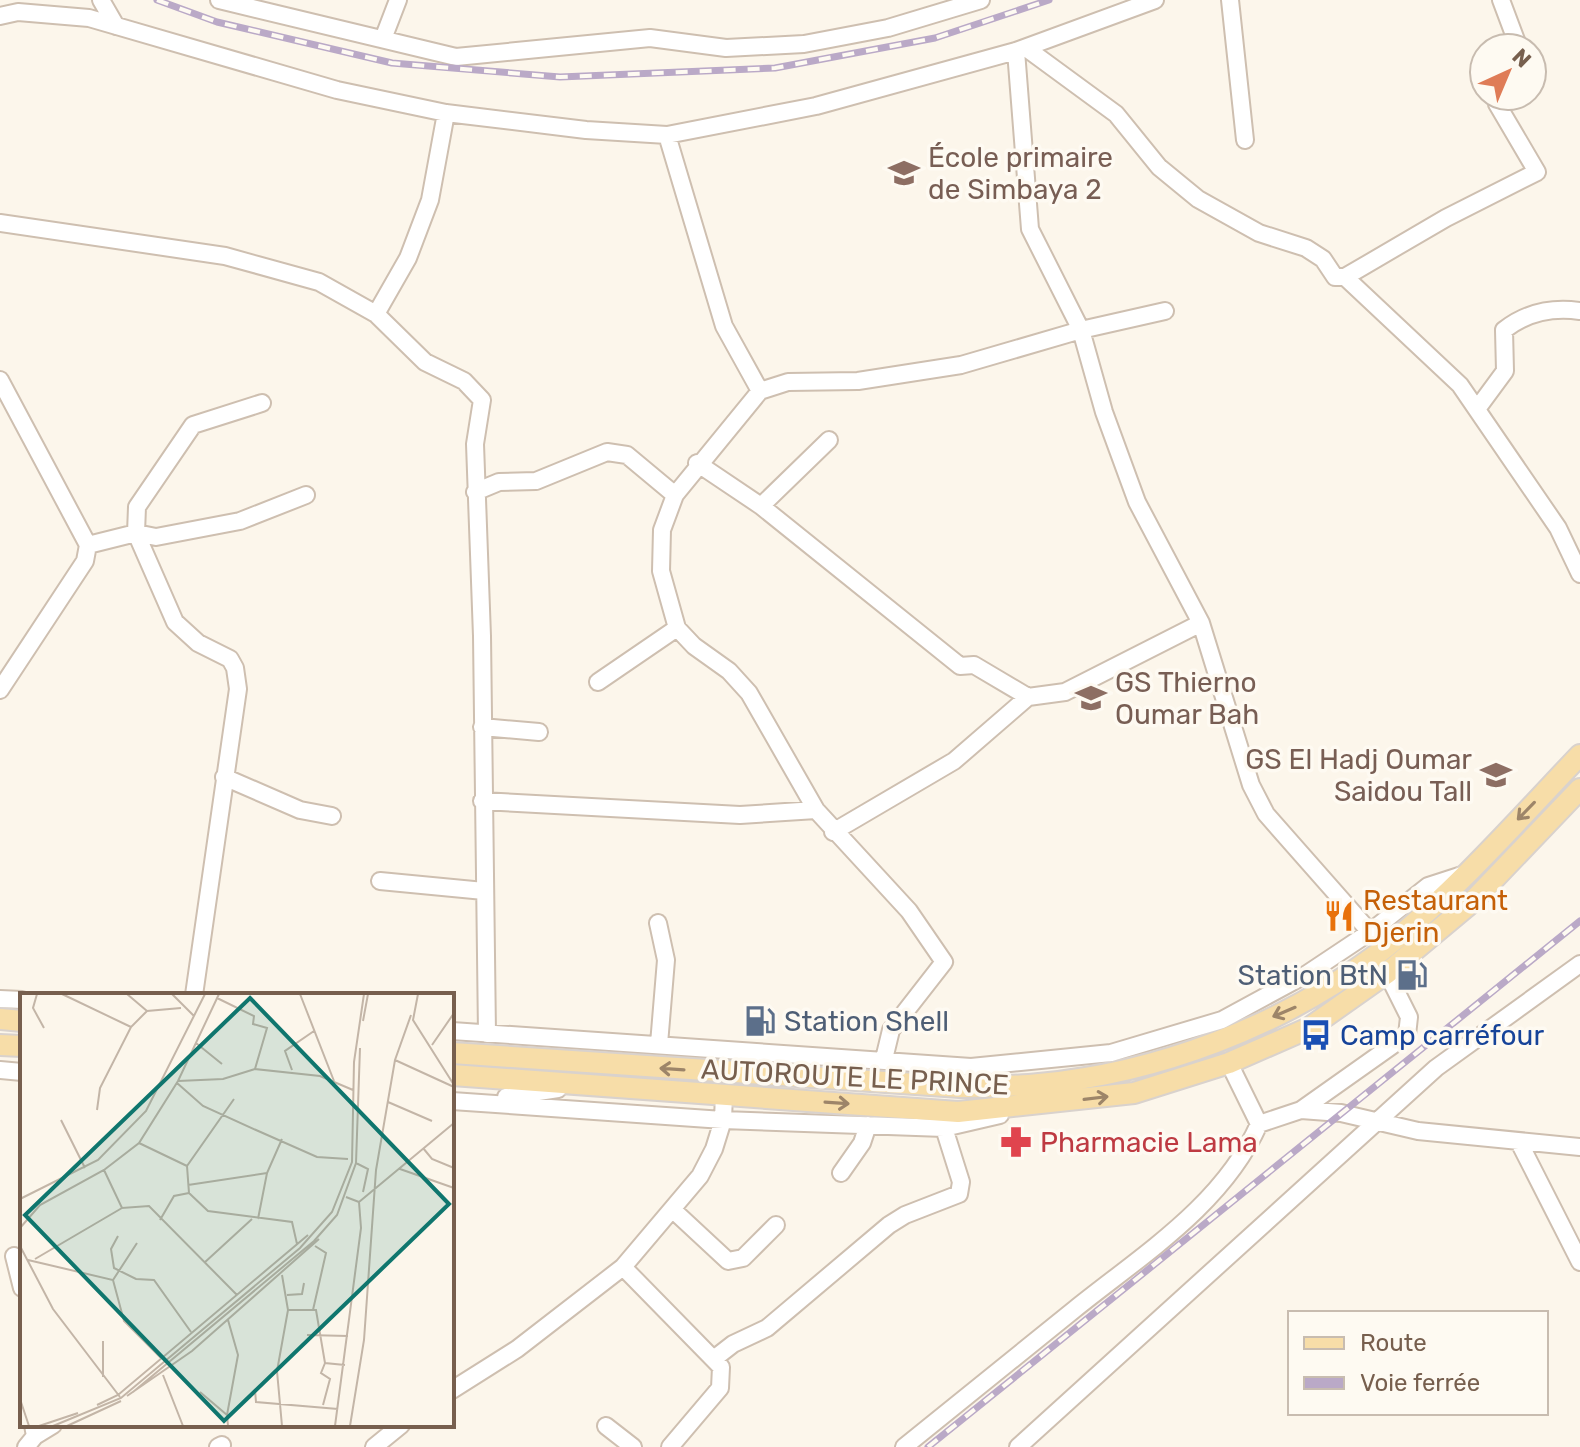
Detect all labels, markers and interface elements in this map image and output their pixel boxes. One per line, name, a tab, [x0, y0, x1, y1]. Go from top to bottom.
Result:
north arrow	[1468, 32, 1548, 112]
text: N	[1506, 43, 1537, 73]
place label: École primaire de Simbaya 2	[928, 141, 1113, 206]
school or university icon: École primaire de Simbaya 2	[887, 156, 921, 190]
place label: GS Thierno Oumar Bah	[1115, 666, 1259, 731]
school or university icon: GS Thierno Oumar Bah	[1074, 681, 1108, 715]
place label: GS El Hadj Oumar Saidou Tall	[1245, 743, 1472, 808]
school or university icon: GS El Hadj Oumar Saidou Tall	[1479, 758, 1513, 792]
one-way arrow	[1517, 801, 1536, 820]
place label: Restaurant Djerin	[1363, 884, 1508, 949]
restaurant icon: Restaurant Djerin	[1322, 899, 1356, 933]
fuel station icon: Station BtN	[1395, 958, 1429, 992]
place label: Station BtN	[1238, 959, 1388, 992]
inset map	[20, 993, 454, 1427]
fuel station icon: Station Shell	[743, 1004, 777, 1038]
place label: Station Shell	[784, 1005, 949, 1038]
one-way arrow	[1272, 1006, 1297, 1021]
bus stop icon: Camp carréfour	[1299, 1018, 1333, 1052]
place label: Camp carréfour	[1340, 1019, 1544, 1052]
street label: AUTOROUTE LE PRINCE	[700, 1052, 1010, 1102]
one-way arrow	[659, 1061, 686, 1076]
one-way arrow	[1082, 1091, 1109, 1106]
one-way arrow	[823, 1095, 850, 1110]
pharmacy icon: Pharmacie Lama	[999, 1125, 1033, 1159]
place label: Pharmacie Lama	[1040, 1126, 1258, 1159]
legend	[1288, 1311, 1548, 1415]
text: Route	[1360, 1329, 1427, 1357]
text: Voie ferrée	[1360, 1369, 1480, 1397]

